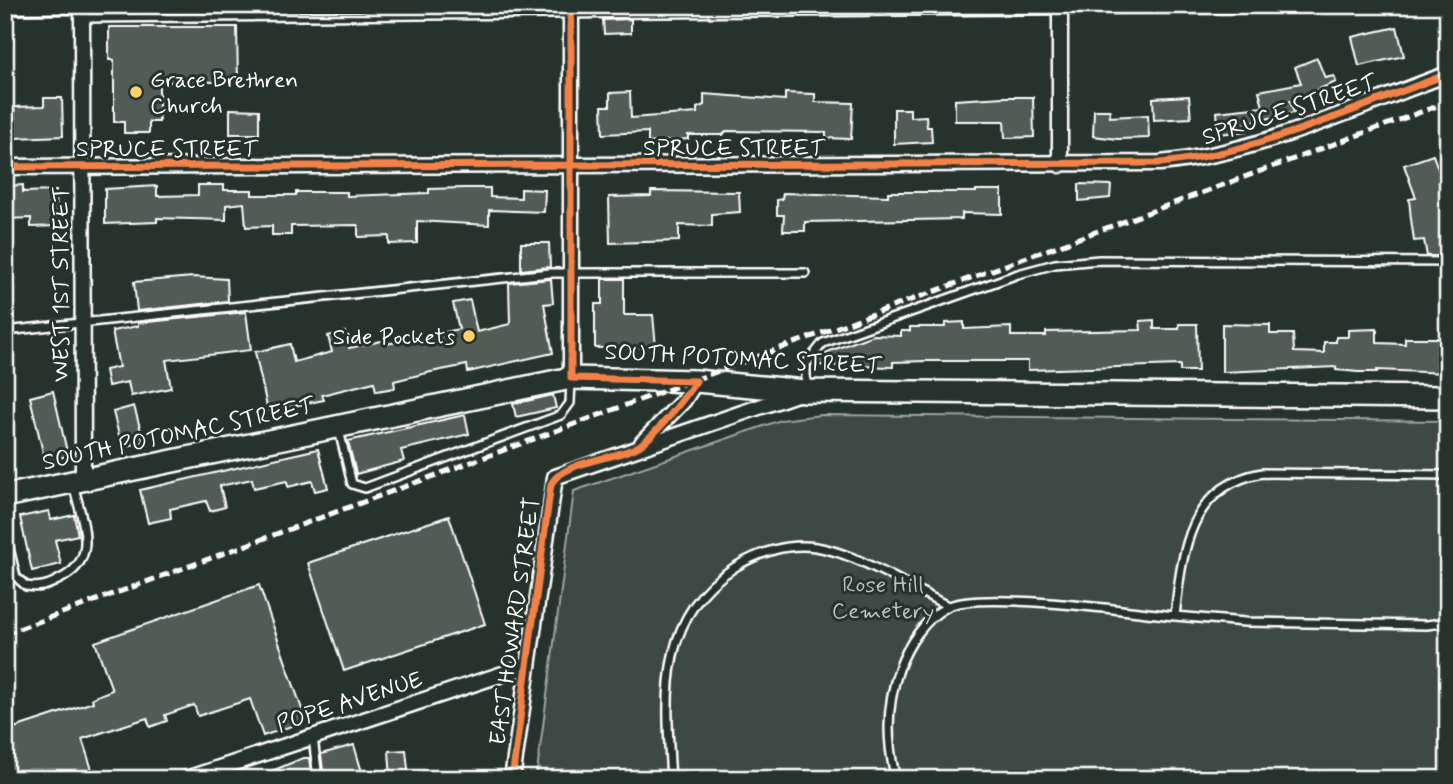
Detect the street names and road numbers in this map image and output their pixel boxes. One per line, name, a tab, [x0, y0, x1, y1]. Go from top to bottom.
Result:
street label: SPRUCE STREET	[1199, 68, 1382, 153]
street label: SPRUCE STREET	[643, 134, 826, 164]
street label: SPRUCE STREET	[76, 135, 259, 165]
street label: WEST 1ST STREET	[47, 186, 77, 382]
street label: SOUTH POTOMAC STREET	[604, 338, 883, 382]
street label: SOUTH POTOMAC STREET	[40, 391, 318, 478]
street label: EAST HOWARD STREET	[484, 495, 548, 747]
street label: POPE AVENUE	[273, 665, 427, 741]

